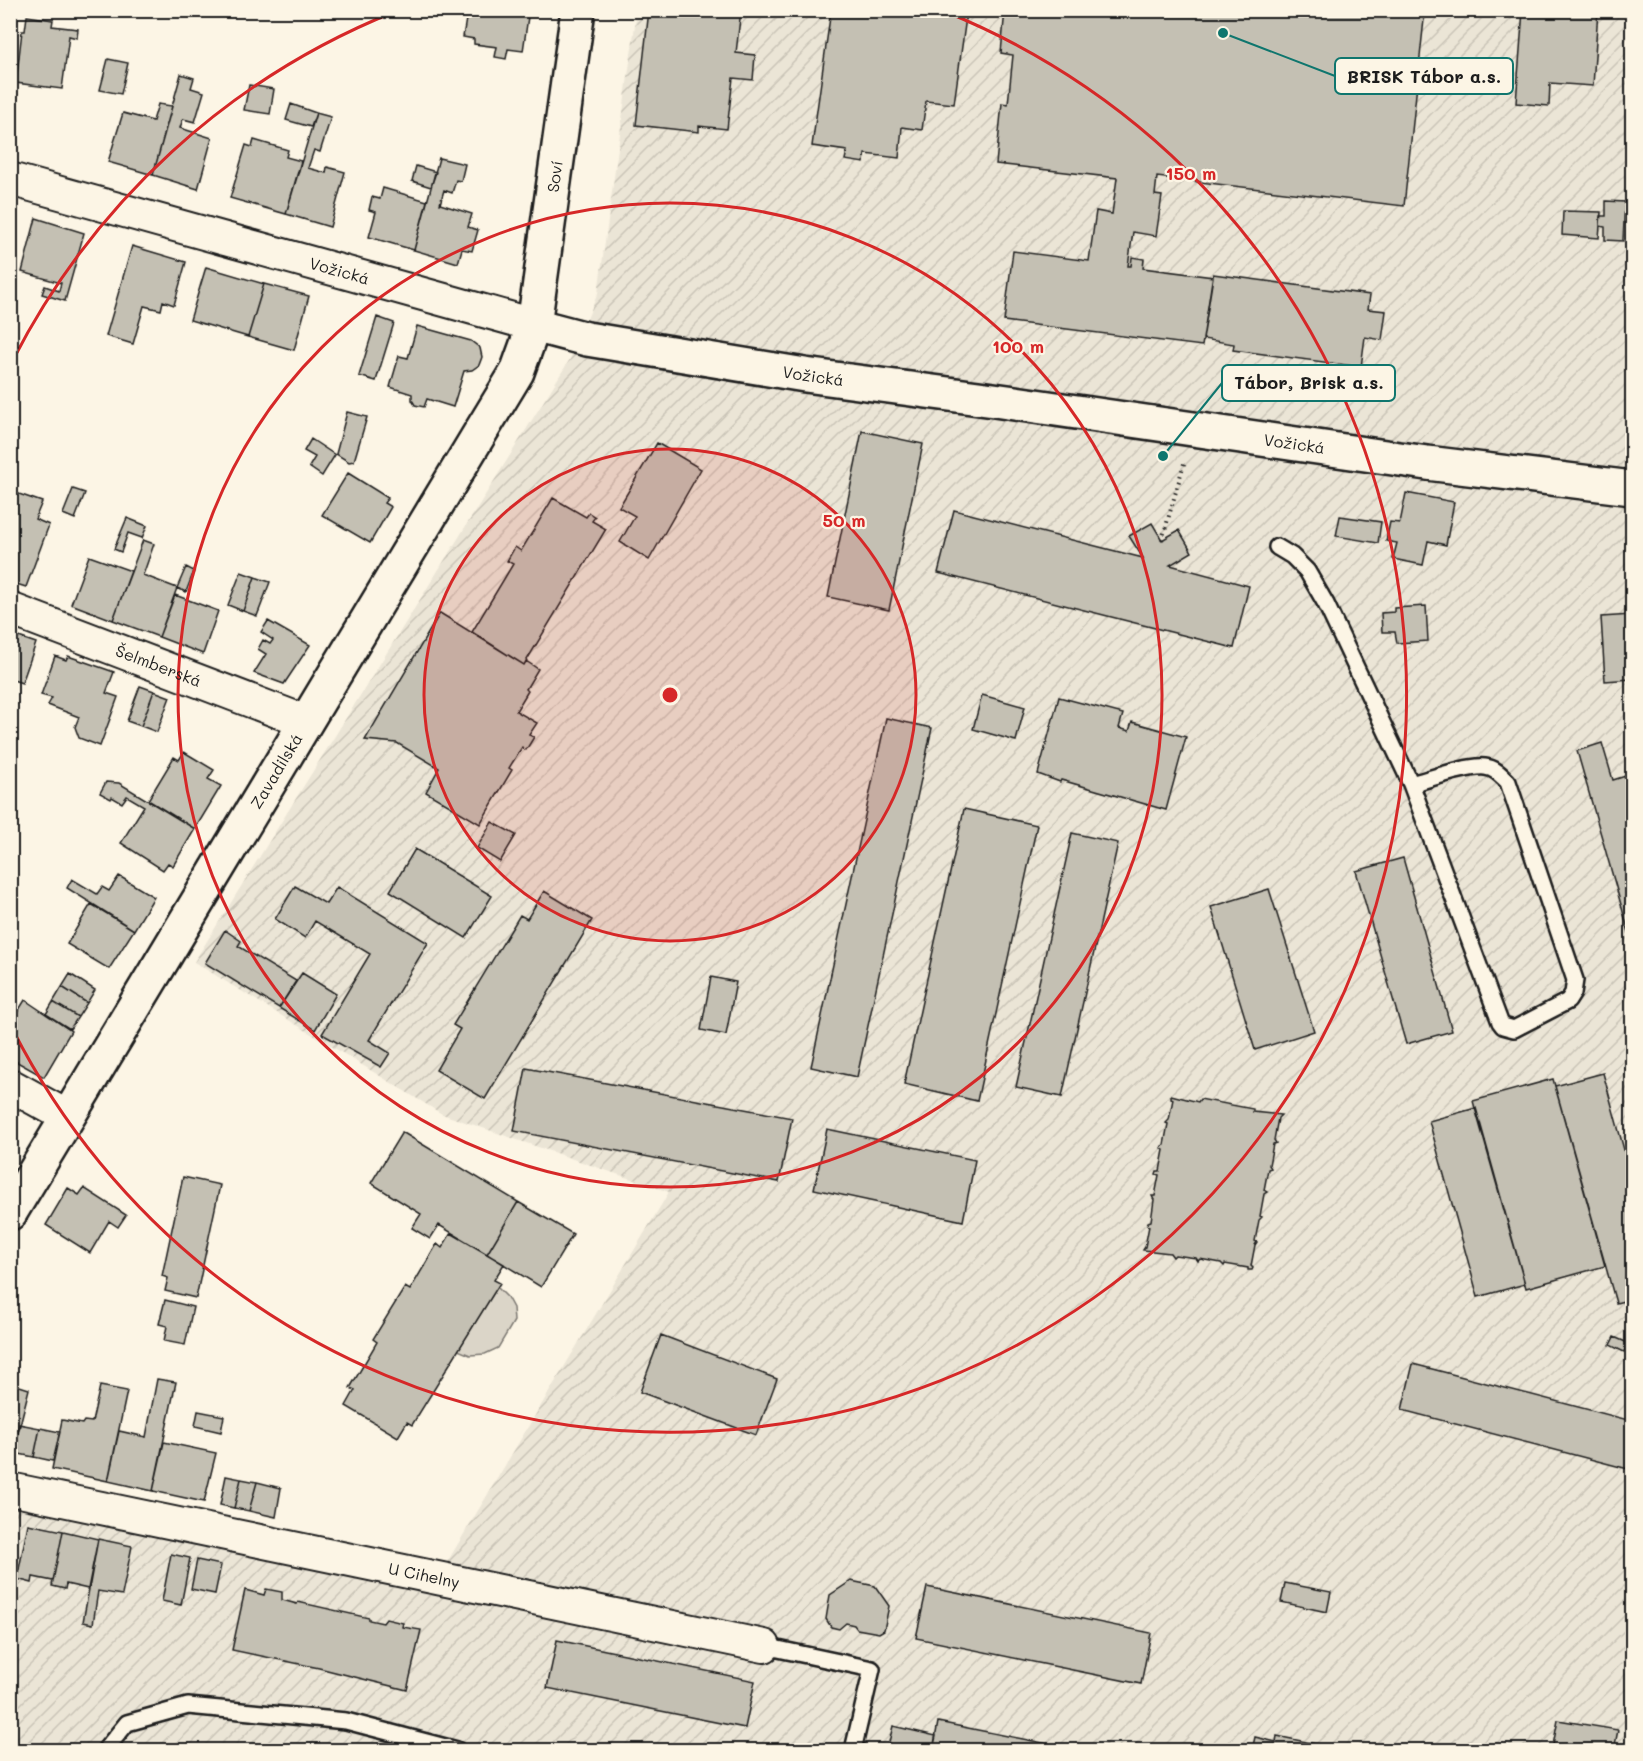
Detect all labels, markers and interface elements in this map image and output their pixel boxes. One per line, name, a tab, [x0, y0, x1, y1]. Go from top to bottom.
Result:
callout: BRISK Tábor a.s.	[1335, 58, 1513, 94]
text: BRISK Tábor a.s.	[1347, 64, 1501, 88]
street label: Soví	[542, 159, 567, 194]
text: 150 m	[1166, 161, 1216, 185]
street label: Vožická	[307, 252, 372, 289]
text: 100 m	[992, 334, 1044, 358]
street label: Vožická	[781, 360, 845, 390]
callout: Tábor, Brisk a.s.	[1222, 365, 1395, 401]
text: Tábor, Brisk a.s.	[1234, 370, 1384, 394]
street label: Vožická	[1263, 428, 1326, 458]
text: 50 m	[823, 508, 865, 532]
street label: Šelmberská	[113, 639, 205, 691]
centre of rings	[660, 685, 680, 705]
street label: Zavadilská	[245, 729, 307, 812]
street label: U Cihelny	[387, 1557, 462, 1592]

